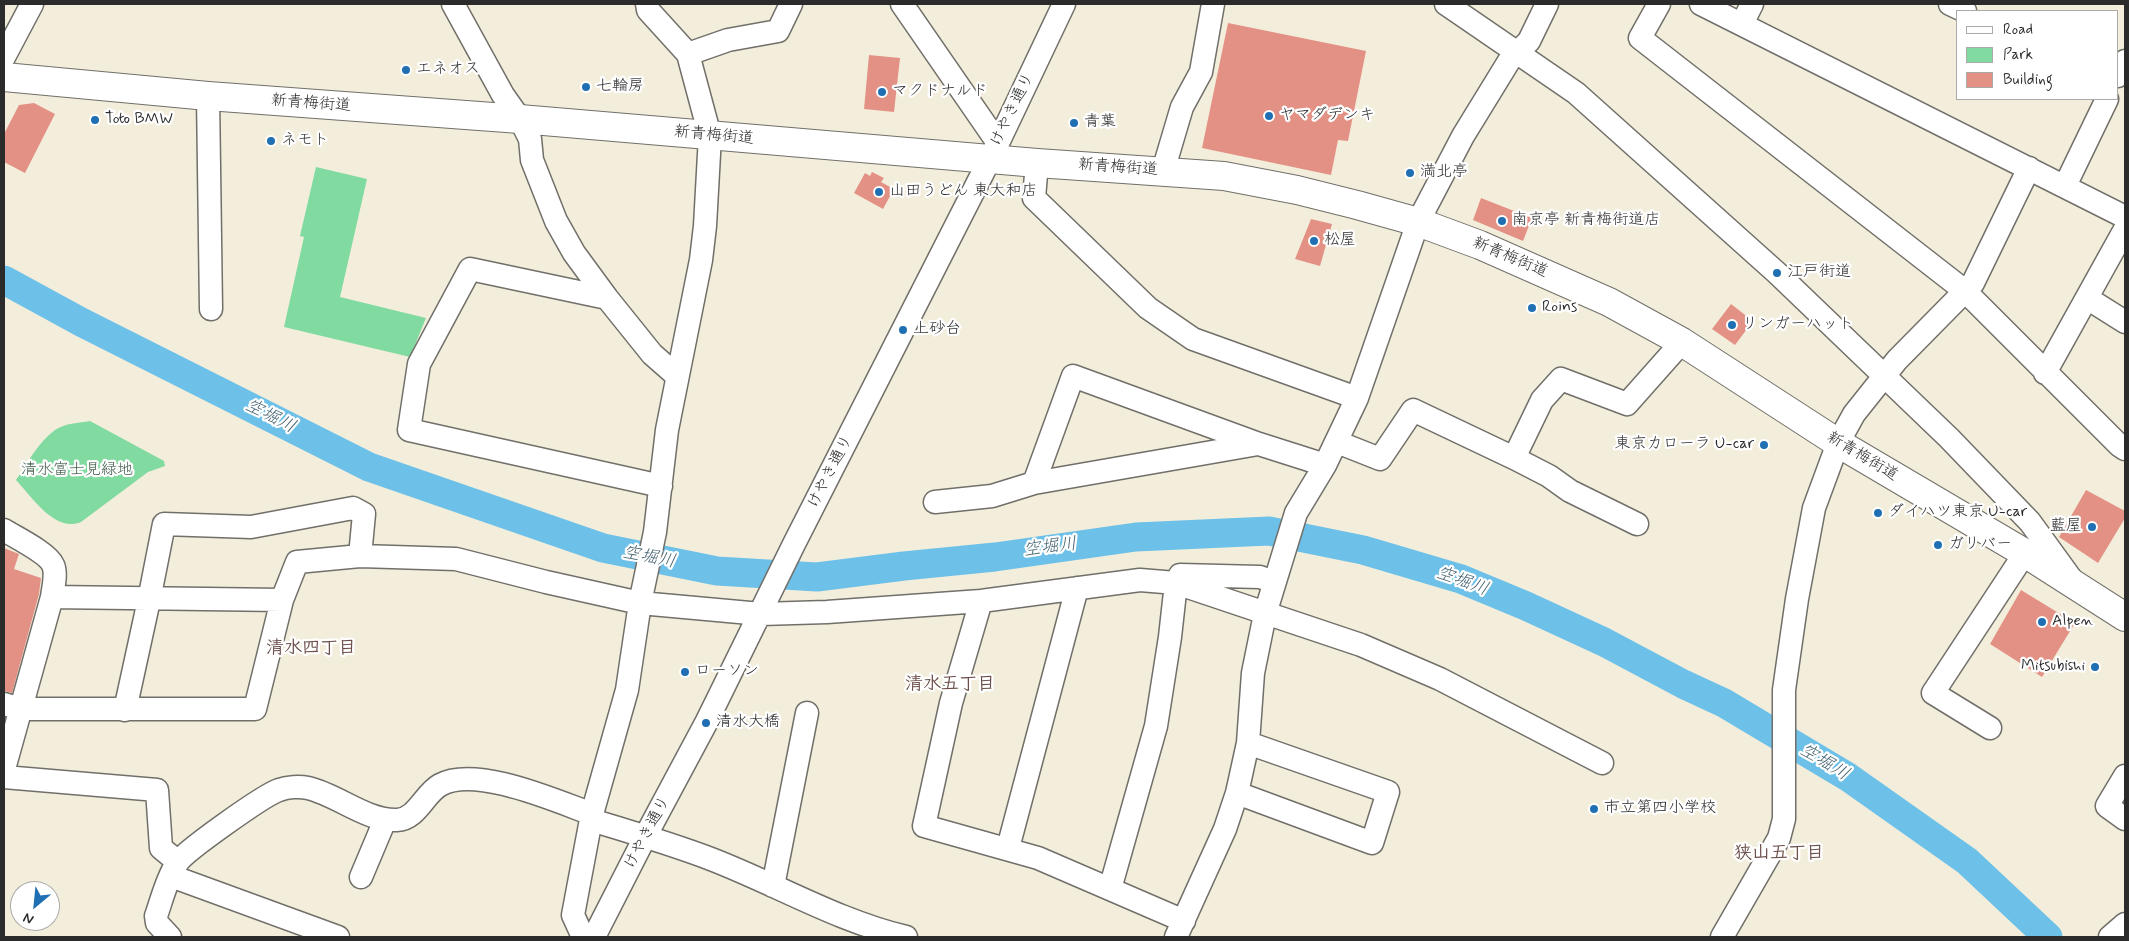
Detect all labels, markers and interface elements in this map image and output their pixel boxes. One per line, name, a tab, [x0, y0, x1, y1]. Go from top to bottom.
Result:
legend	[1956, 10, 2119, 100]
text: Road	[2003, 20, 2033, 40]
text: Park	[2003, 45, 2033, 65]
place label: エネオス	[416, 60, 480, 80]
marker: エネオス	[400, 64, 412, 76]
street label: けやき通り	[987, 70, 1039, 150]
text: Building	[2003, 70, 2053, 90]
place label: 七輪房	[596, 77, 644, 97]
marker: 七輪房	[580, 81, 592, 93]
place label: マクドナルド	[892, 82, 988, 102]
marker: マクドナルド	[876, 86, 888, 98]
street label: 新青梅街道	[270, 92, 352, 116]
place label: ヤマダデンキ	[1279, 106, 1375, 126]
place label: Toto BMW	[105, 110, 173, 130]
marker: ヤマダデンキ	[1263, 110, 1275, 122]
place label: 青葉	[1084, 113, 1116, 133]
marker: Toto BMW	[89, 114, 101, 126]
marker: 青葉	[1068, 117, 1080, 129]
street label: 新青梅街道	[673, 123, 755, 149]
place label: ネモト	[281, 131, 329, 151]
marker: ネモト	[265, 135, 277, 147]
street label: 新青梅街道	[1077, 156, 1159, 180]
place label: 満北亭	[1420, 163, 1468, 183]
marker: 満北亭	[1404, 167, 1416, 179]
place label: 山田うどん 東大和店	[889, 182, 1037, 202]
marker: 山田うどん 東大和店	[873, 186, 885, 198]
place label: 南京亭 新青梅街道店	[1512, 211, 1660, 231]
marker: 南京亭 新青梅街道店	[1496, 215, 1508, 227]
place label: 松屋	[1324, 231, 1356, 251]
street label: 新青梅街道	[1469, 234, 1551, 282]
marker: 松屋	[1308, 235, 1320, 247]
place label: 江戸街道	[1787, 263, 1851, 283]
marker: 江戸街道	[1771, 267, 1783, 279]
place label: Roins	[1542, 298, 1577, 318]
marker: Roins	[1526, 302, 1538, 314]
place label: リンガーハット	[1742, 315, 1854, 335]
marker: リンガーハット	[1726, 319, 1738, 331]
place label: 上砂台	[913, 320, 961, 340]
marker: 上砂台	[897, 324, 909, 336]
water label: 空堀川	[241, 395, 299, 439]
street label: 新青梅街道	[1823, 428, 1901, 486]
street label: けやき通り	[804, 432, 858, 512]
place label: 東京カローラ U-car	[1615, 435, 1754, 455]
marker: 東京カローラ U-car	[1758, 439, 1770, 451]
park label: 清水富士見緑地	[21, 461, 133, 481]
place label: ダイハツ東京 U-car	[1888, 503, 2027, 523]
marker: ダイハツ東京 U-car	[1872, 507, 1884, 519]
place label: 藍屋	[2050, 517, 2082, 537]
marker: 藍屋	[2086, 521, 2098, 533]
water label: 空堀川	[1022, 534, 1078, 562]
place label: ガリバー	[1948, 535, 2012, 555]
marker: ガリバー	[1932, 539, 1944, 551]
water label: 空堀川	[620, 542, 678, 574]
water label: 空堀川	[1433, 563, 1491, 601]
place label: Alpen	[2052, 612, 2093, 632]
marker: Alpen	[2036, 616, 2048, 628]
district label: 清水四丁目	[266, 638, 356, 660]
place label: Mitsubishi	[2021, 657, 2085, 677]
marker: Mitsubishi	[2089, 661, 2101, 673]
place label: ローソン	[695, 662, 759, 682]
marker: ローソン	[679, 666, 691, 678]
district label: 清水五丁目	[905, 674, 995, 696]
place label: 清水大橋	[716, 713, 780, 733]
marker: 清水大橋	[700, 717, 712, 729]
water label: 空堀川	[1795, 740, 1853, 786]
street label: けやき通り	[621, 793, 675, 873]
place label: 市立第四小学校	[1604, 799, 1716, 819]
marker: 市立第四小学校	[1588, 803, 1600, 815]
district label: 狭山五丁目	[1734, 843, 1824, 865]
north arrow	[10, 881, 60, 931]
text: N	[20, 908, 37, 929]

